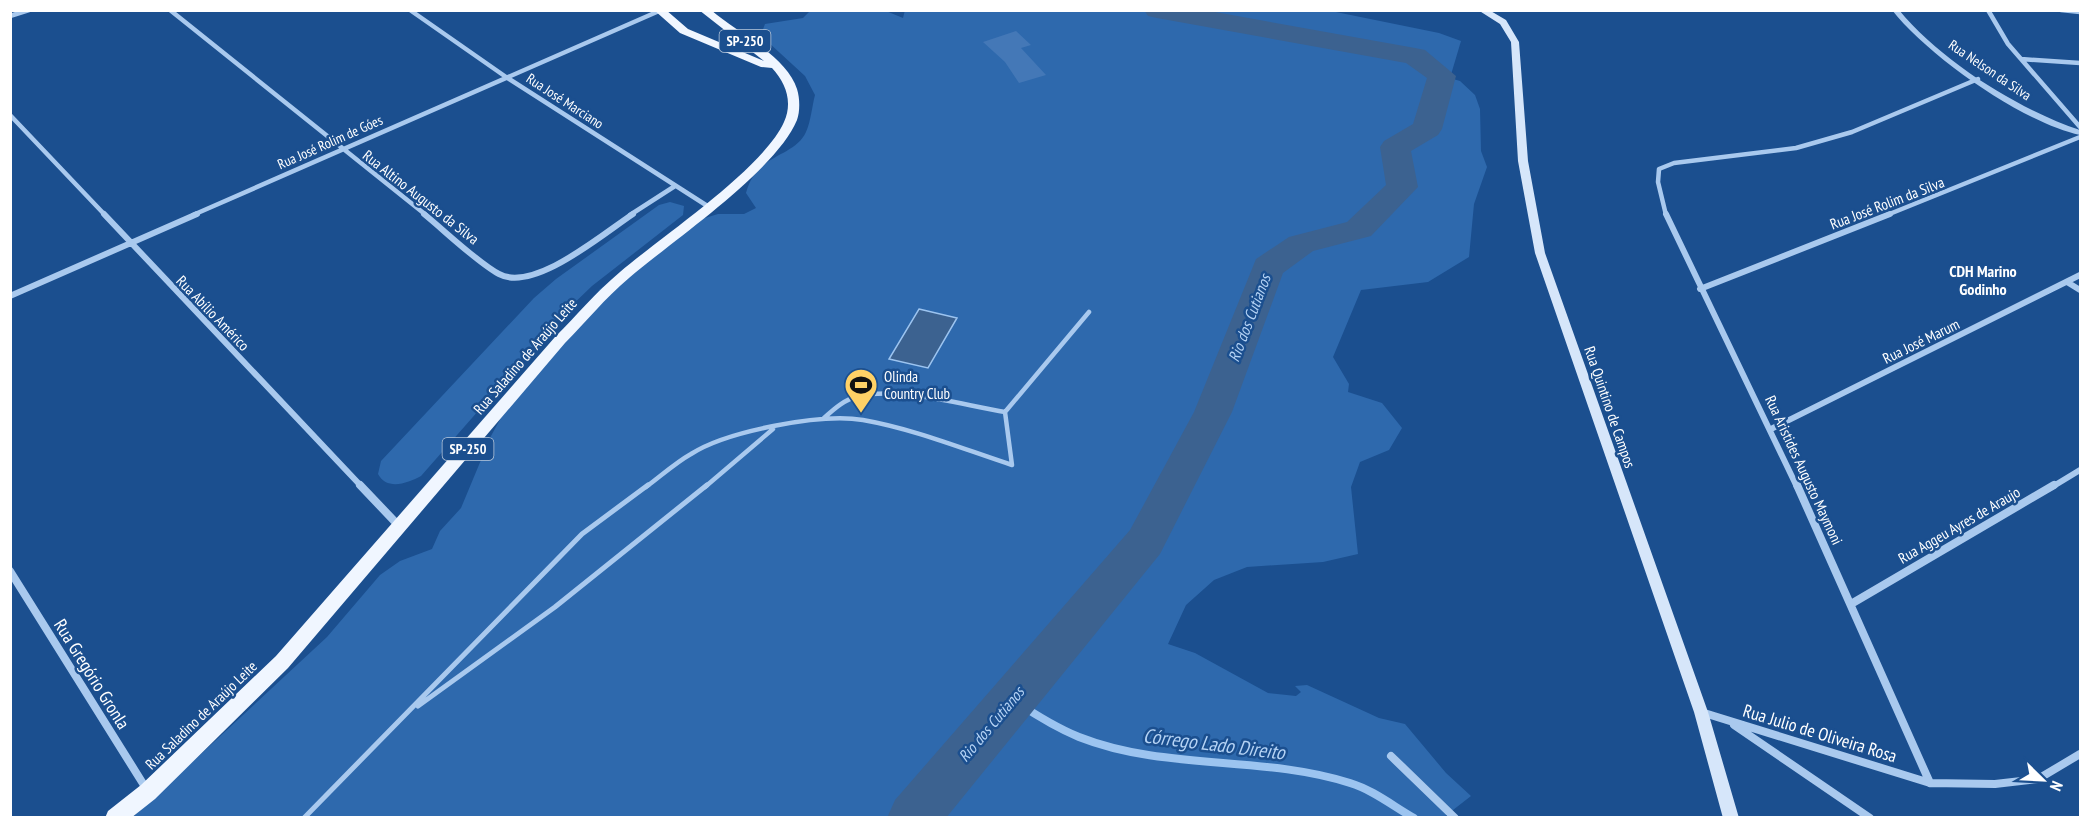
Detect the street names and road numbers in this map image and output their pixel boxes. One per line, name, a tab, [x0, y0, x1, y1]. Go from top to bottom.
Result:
road number: SP-250	[720, 30, 771, 52]
street label: Rua Nelson da Silva	[1945, 36, 2035, 104]
street label: Rua José Marciano	[523, 69, 607, 133]
street label: Rua José Rolim de Góes	[275, 111, 386, 173]
street label: Rua Altino Augusto da Silva	[359, 146, 483, 248]
street label: Rua José Rolim da Silva	[1827, 172, 1947, 234]
street label: Rua Abílio Américo	[172, 271, 254, 355]
street label: Rua Saladino de Araújo Leite	[469, 294, 581, 418]
street label: Rua José Marum	[1879, 314, 1963, 368]
street label: Rua Quintino de Campos	[1580, 344, 1640, 470]
street label: Rua Aristides Augusto Maymoni	[1761, 392, 1847, 548]
road number: SP-250	[442, 438, 494, 460]
street label: Rua Aggeu Ayres de Araujo	[1895, 482, 2023, 568]
street label: Rua Gregório Gronla	[49, 615, 135, 733]
street label: Rua Saladino de Araújo Leite	[141, 657, 261, 773]
street label: Rua Julio de Oliveira Rosa	[1740, 699, 1900, 767]

